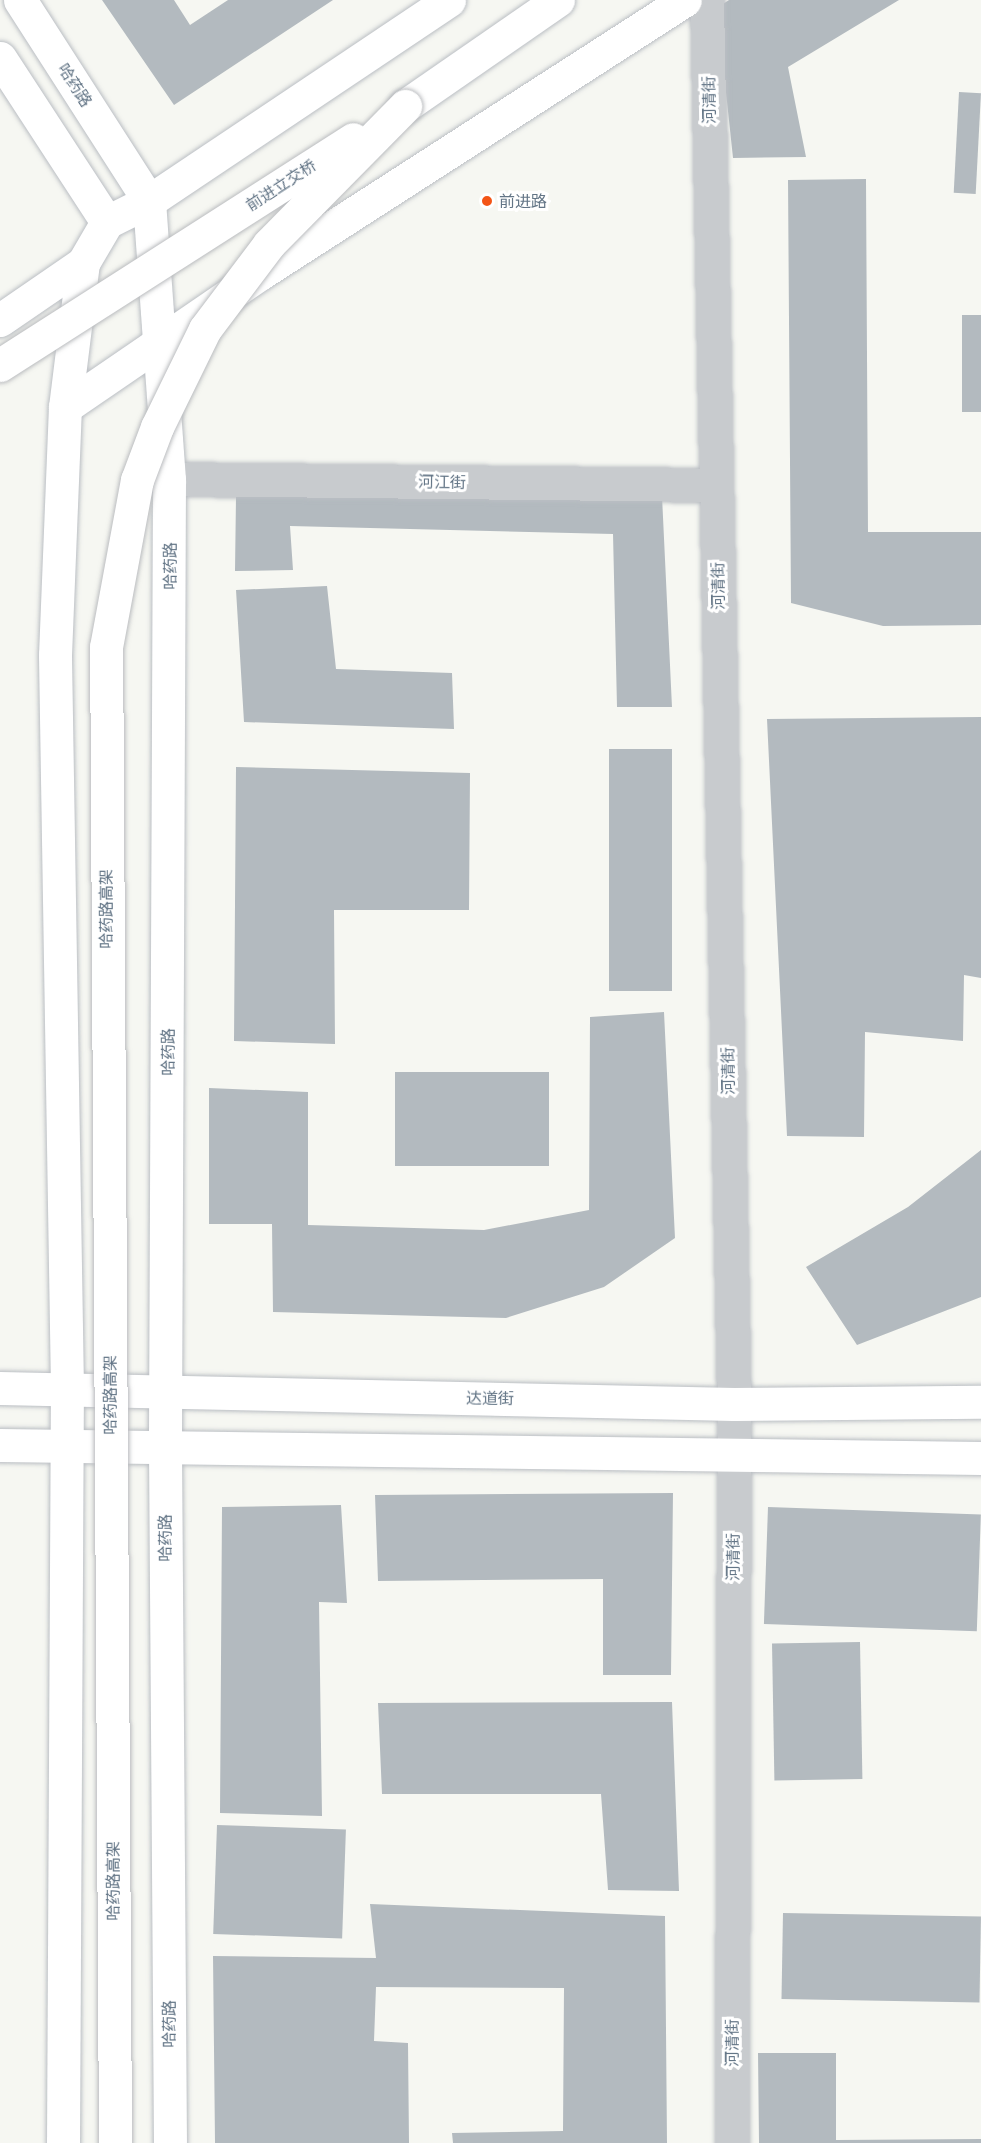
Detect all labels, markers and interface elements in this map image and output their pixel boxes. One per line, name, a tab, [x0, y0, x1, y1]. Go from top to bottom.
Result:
street label: 哈药路	[54, 60, 96, 110]
street label: 河清街	[699, 76, 719, 124]
street label: 前进立交桥	[242, 155, 320, 215]
place label: 前进路	[499, 191, 547, 211]
marker: 前进路	[480, 194, 494, 208]
street label: 河江街	[418, 472, 466, 492]
street label: 哈药路	[160, 542, 180, 590]
street label: 河清街	[708, 562, 728, 610]
street label: 哈药路高架	[96, 869, 116, 949]
street label: 哈药路	[158, 1028, 178, 1076]
street label: 河清街	[718, 1047, 738, 1095]
street label: 哈药路高架	[100, 1355, 120, 1435]
street label: 达道街	[466, 1388, 514, 1408]
street label: 哈药路	[155, 1514, 175, 1562]
street label: 河清街	[723, 1533, 743, 1581]
street label: 哈药路高架	[103, 1841, 123, 1921]
street label: 哈药路	[159, 2000, 179, 2048]
street label: 河清街	[722, 2019, 742, 2067]

